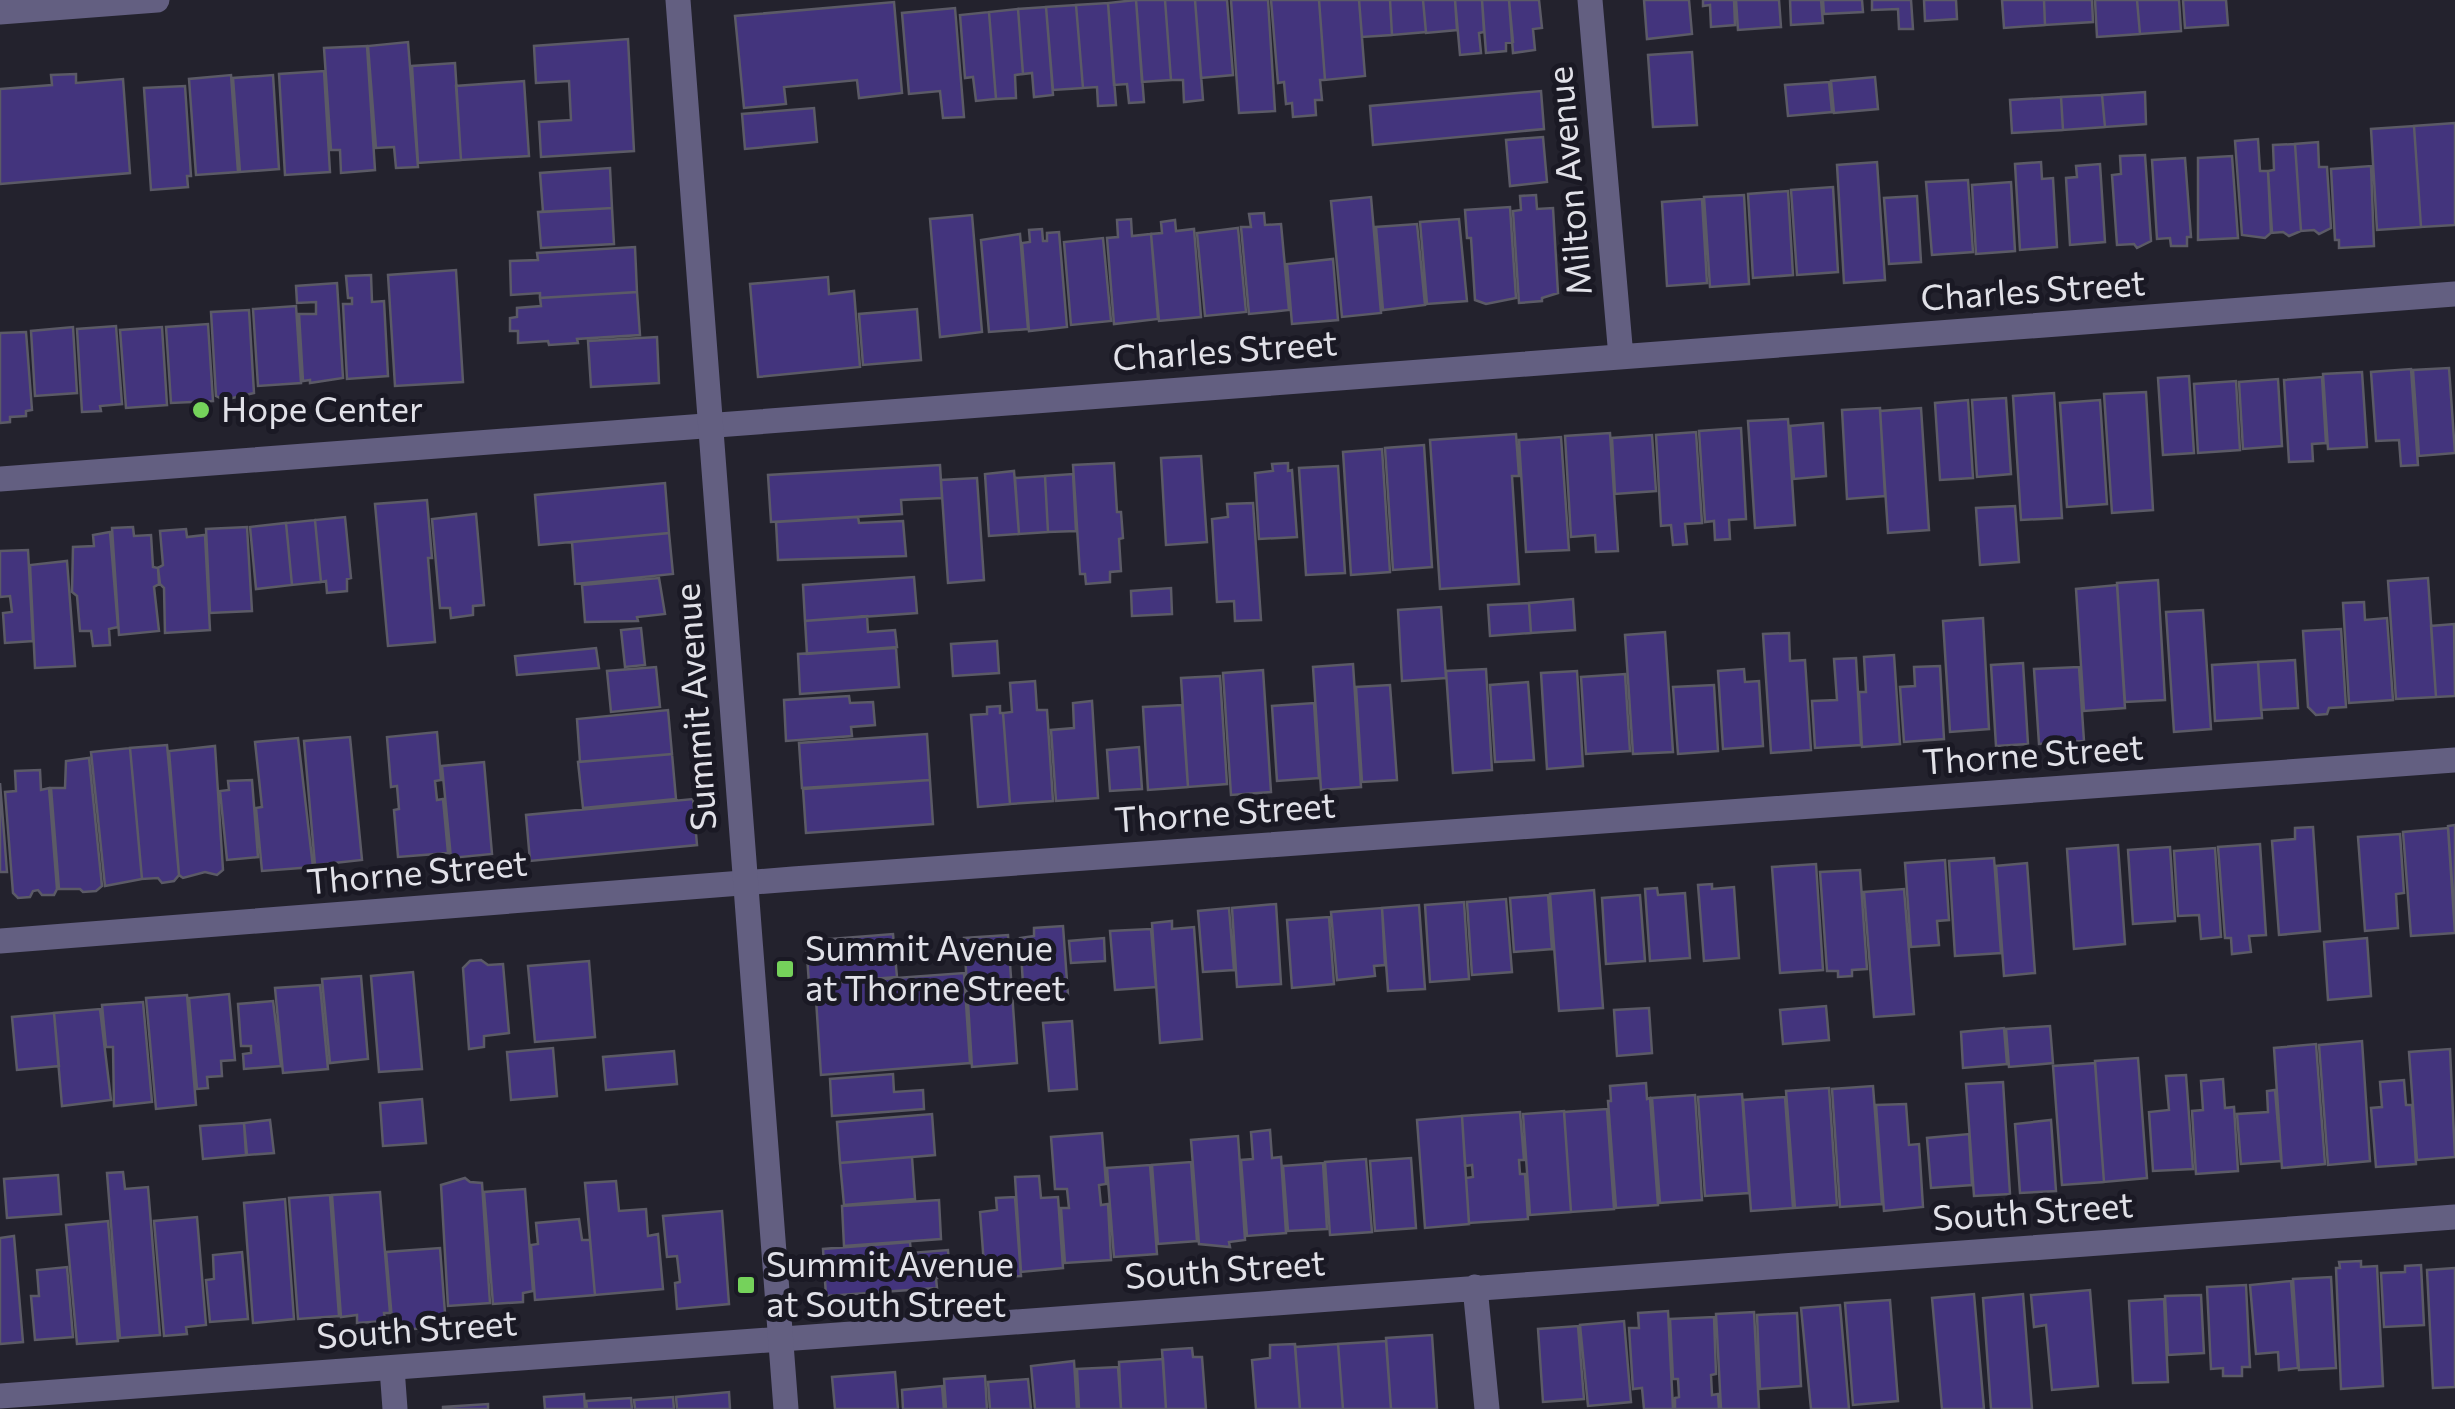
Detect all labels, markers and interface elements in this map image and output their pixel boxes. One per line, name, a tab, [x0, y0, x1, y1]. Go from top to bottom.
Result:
street label: Milton Avenue	[1536, 65, 1599, 298]
street label: Charles Street	[1919, 259, 2147, 318]
street label: Charles Street	[1111, 319, 1339, 378]
place label: Hope Center	[221, 386, 423, 429]
marker: Hope Center	[190, 399, 212, 421]
street label: Summit Avenue	[663, 582, 724, 832]
street label: Thorne Street	[1921, 723, 2145, 782]
street label: Thorne Street	[1113, 781, 1337, 840]
street label: Thorne Street	[305, 839, 529, 902]
place label: Summit Avenue at Thorne Street	[805, 925, 1066, 1008]
marker: Summit Avenue at Thorne Street	[774, 958, 796, 980]
street label: South Street	[1931, 1181, 2135, 1238]
street label: South Street	[1123, 1239, 1327, 1296]
place label: Summit Avenue at South Street	[766, 1241, 1014, 1324]
marker: Summit Avenue at South Street	[735, 1274, 757, 1296]
street label: South Street	[315, 1299, 519, 1356]

